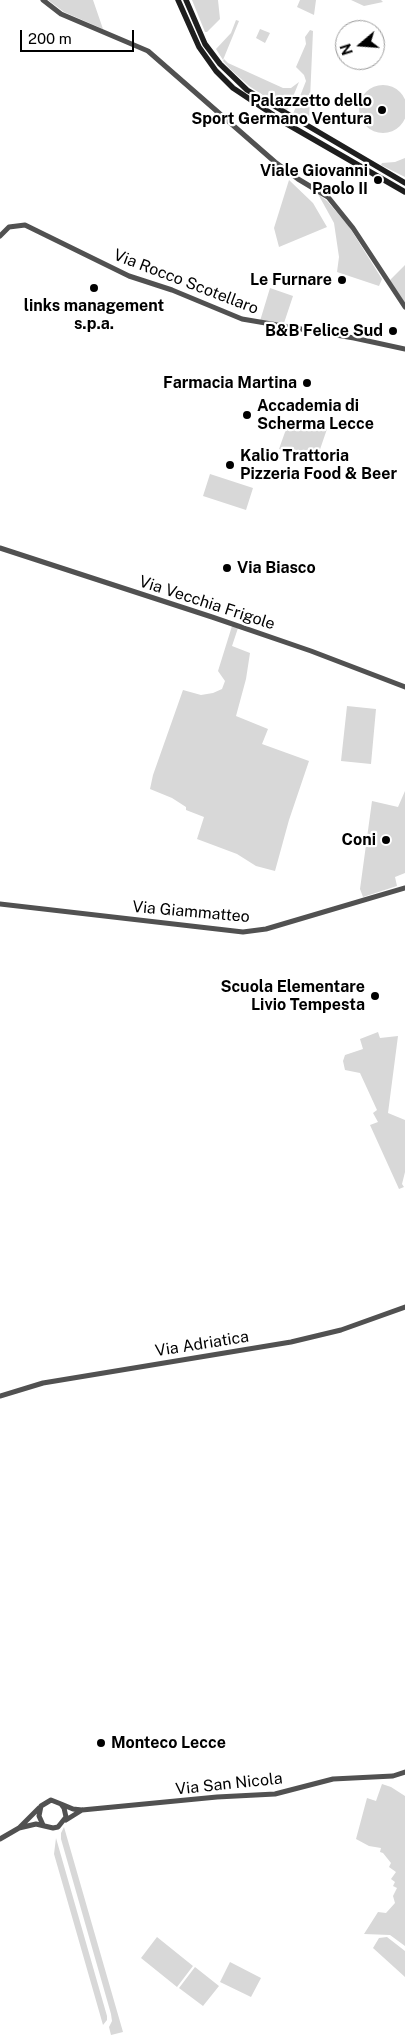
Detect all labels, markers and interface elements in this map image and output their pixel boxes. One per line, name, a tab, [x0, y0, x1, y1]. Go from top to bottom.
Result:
scale bar	[22, 20, 136, 52]
north arrow	[335, 20, 385, 70]
text: 200 m	[28, 30, 72, 47]
text: N	[337, 42, 356, 57]
place label: Palazzetto dello Sport Germano Ventura	[191, 91, 372, 129]
marker: Palazzetto dello Sport Germano Ventura	[376, 104, 388, 116]
place label: Viale Giovanni Paolo II	[260, 161, 368, 199]
marker: Viale Giovanni Paolo II	[372, 174, 384, 186]
street label: Via Rocco Scotellaro	[111, 245, 261, 319]
place label: Le Furnare	[250, 270, 332, 290]
marker: Le Furnare	[336, 274, 348, 286]
marker: links management s.p.a.	[88, 282, 100, 294]
place label: links management s.p.a.	[24, 296, 164, 334]
place label: B&B Felice Sud	[265, 321, 383, 341]
marker: B&B Felice Sud	[387, 325, 399, 337]
place label: Farmacia Martina	[163, 373, 297, 393]
marker: Farmacia Martina	[301, 377, 313, 389]
place label: Accademia di Scherma Lecce	[257, 396, 374, 434]
marker: Accademia di Scherma Lecce	[241, 409, 253, 421]
place label: Kalio Trattoria Pizzeria Food & Beer	[240, 446, 397, 484]
marker: Kalio Trattoria Pizzeria Food & Beer	[224, 459, 236, 471]
place label: Via Biasco	[237, 558, 316, 578]
marker: Via Biasco	[221, 562, 233, 574]
street label: Via Vecchia Frigole	[137, 572, 277, 634]
place label: Coni	[342, 830, 376, 850]
marker: Coni	[380, 834, 392, 846]
street label: Via Giammatteo	[132, 897, 250, 927]
place label: Scuola Elementare Livio Tempesta	[220, 977, 365, 1015]
marker: Scuola Elementare Livio Tempesta	[369, 990, 381, 1002]
street label: Via Adriatica	[154, 1327, 250, 1361]
place label: Monteco Lecce	[111, 1733, 226, 1753]
marker: Monteco Lecce	[95, 1737, 107, 1749]
street label: Via San Nicola	[175, 1769, 283, 1799]

